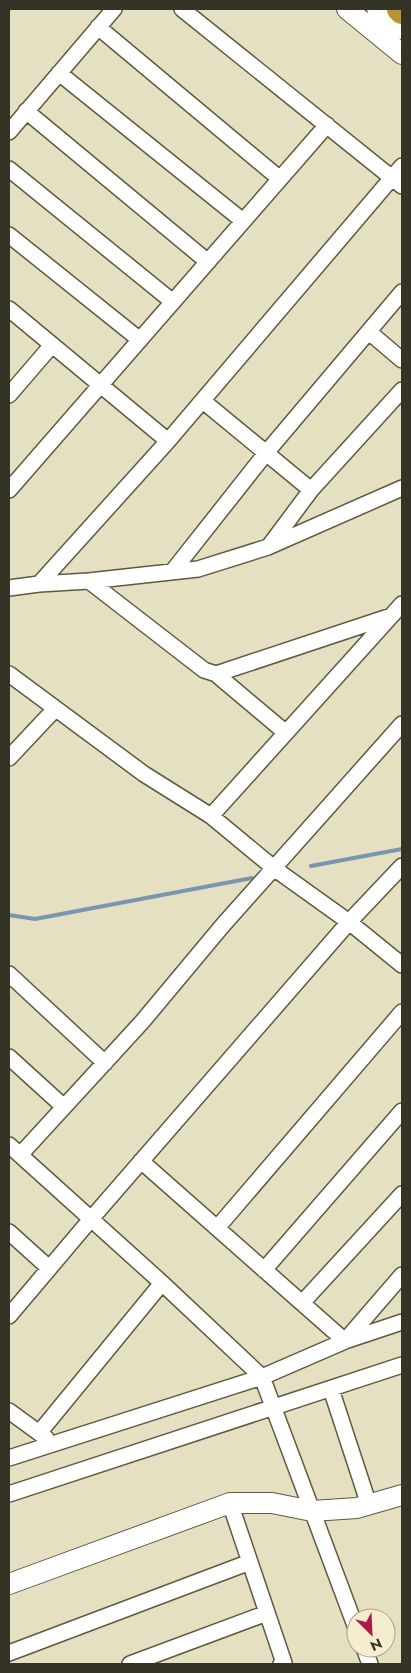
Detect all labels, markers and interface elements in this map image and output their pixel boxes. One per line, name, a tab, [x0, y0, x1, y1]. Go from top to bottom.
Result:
north arrow	[346, 1608, 396, 1658]
text: N	[367, 1633, 385, 1656]

